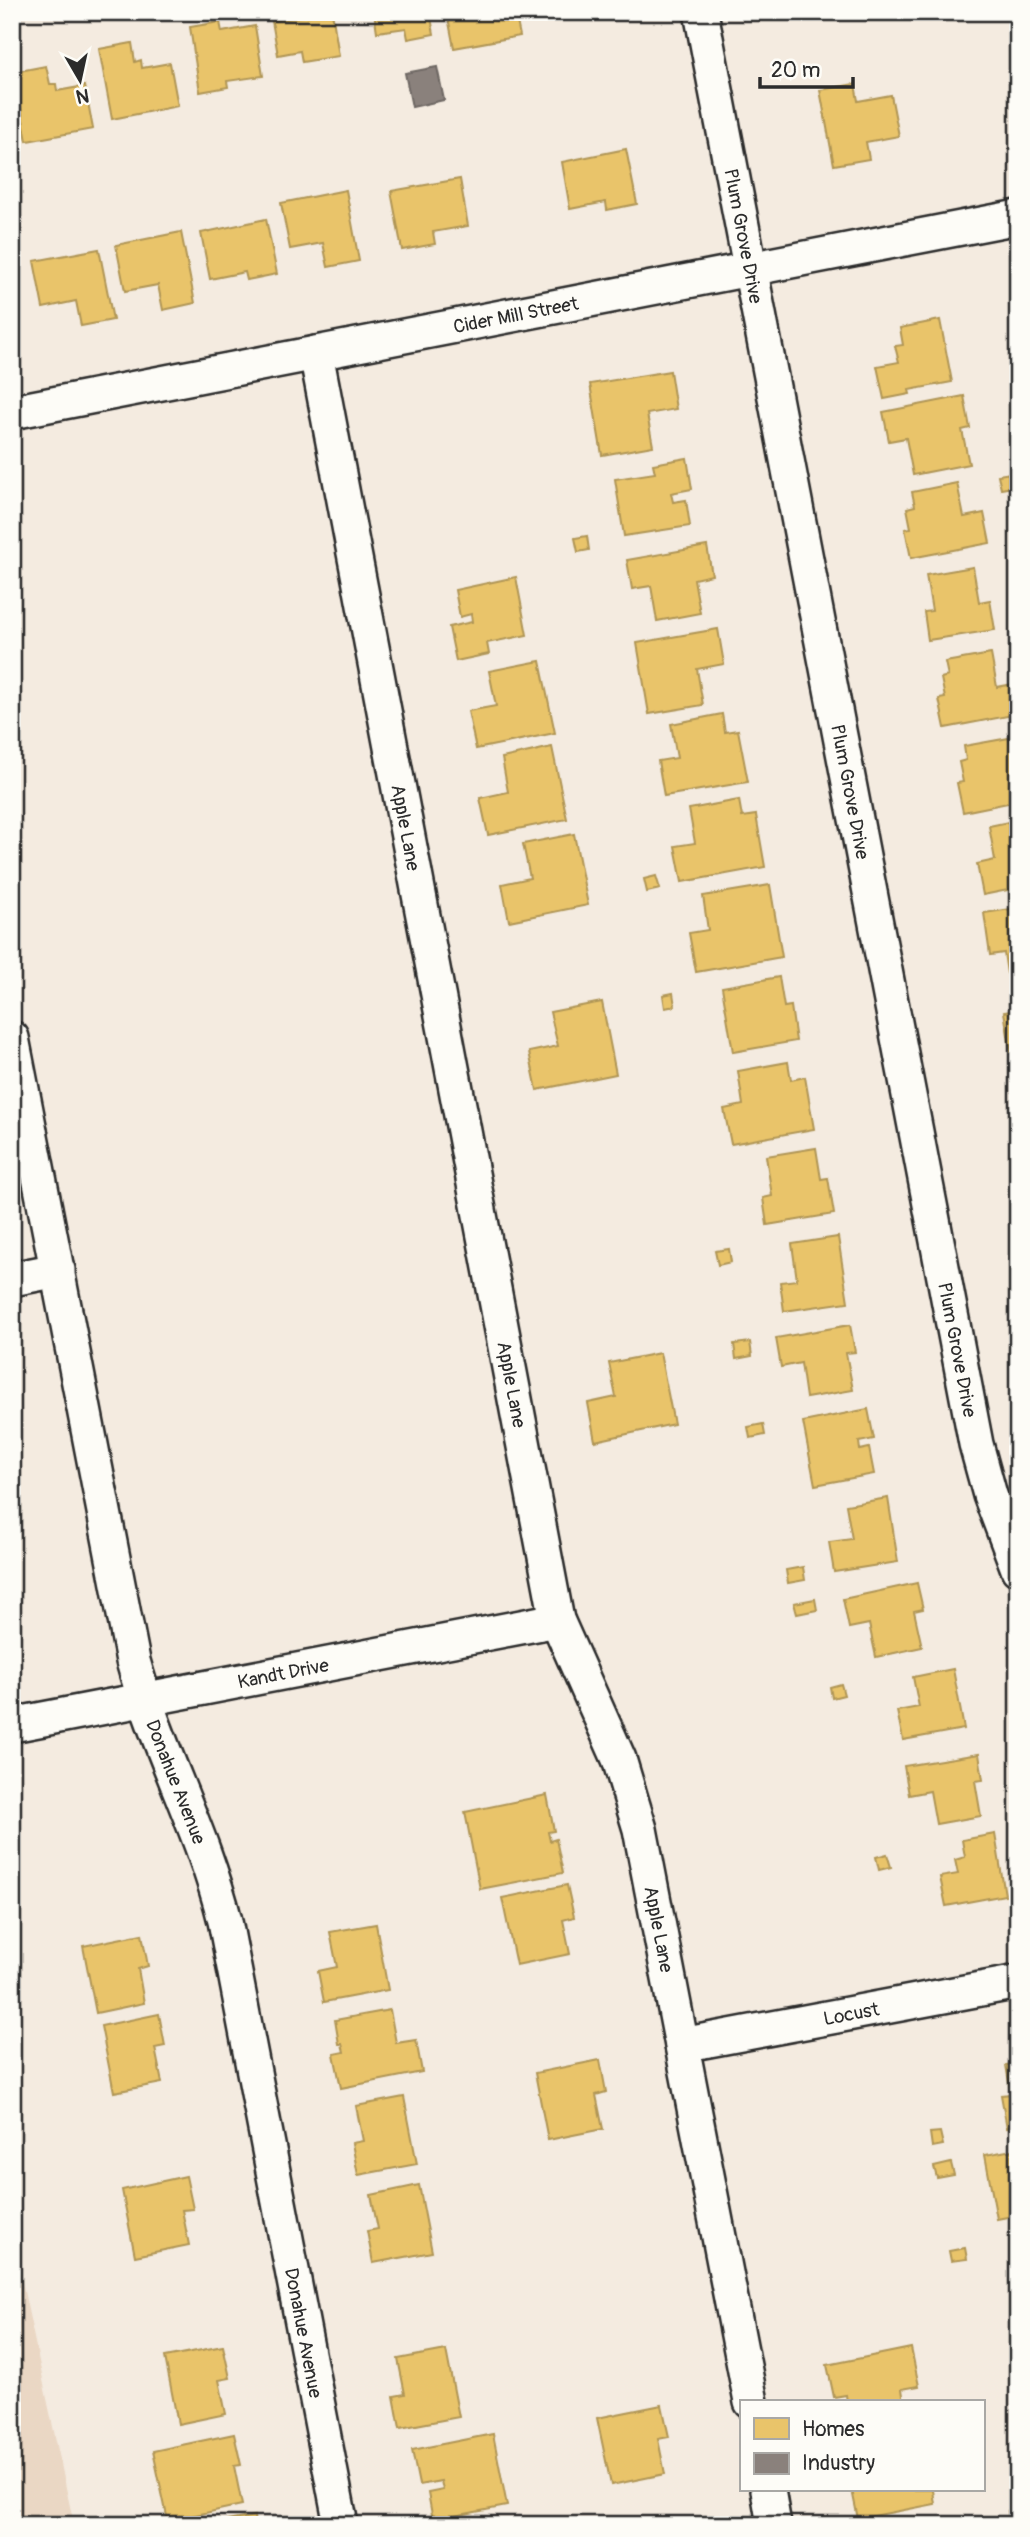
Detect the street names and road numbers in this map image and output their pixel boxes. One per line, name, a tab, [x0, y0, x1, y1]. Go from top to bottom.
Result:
street label: Plum Grove Drive	[718, 167, 768, 306]
street label: Cider Mill Street	[451, 291, 581, 339]
street label: Plum Grove Drive	[825, 722, 875, 862]
street label: Apple Lane	[385, 782, 425, 873]
street label: Plum Grove Drive	[932, 1280, 982, 1420]
street label: Apple Lane	[491, 1340, 531, 1430]
street label: Kandt Drive	[236, 1653, 331, 1694]
street label: Donahue Avenue	[140, 1716, 211, 1848]
street label: Apple Lane	[638, 1884, 679, 1975]
street label: Locust	[821, 1997, 881, 2031]
street label: Donahue Avenue	[279, 2266, 327, 2401]

